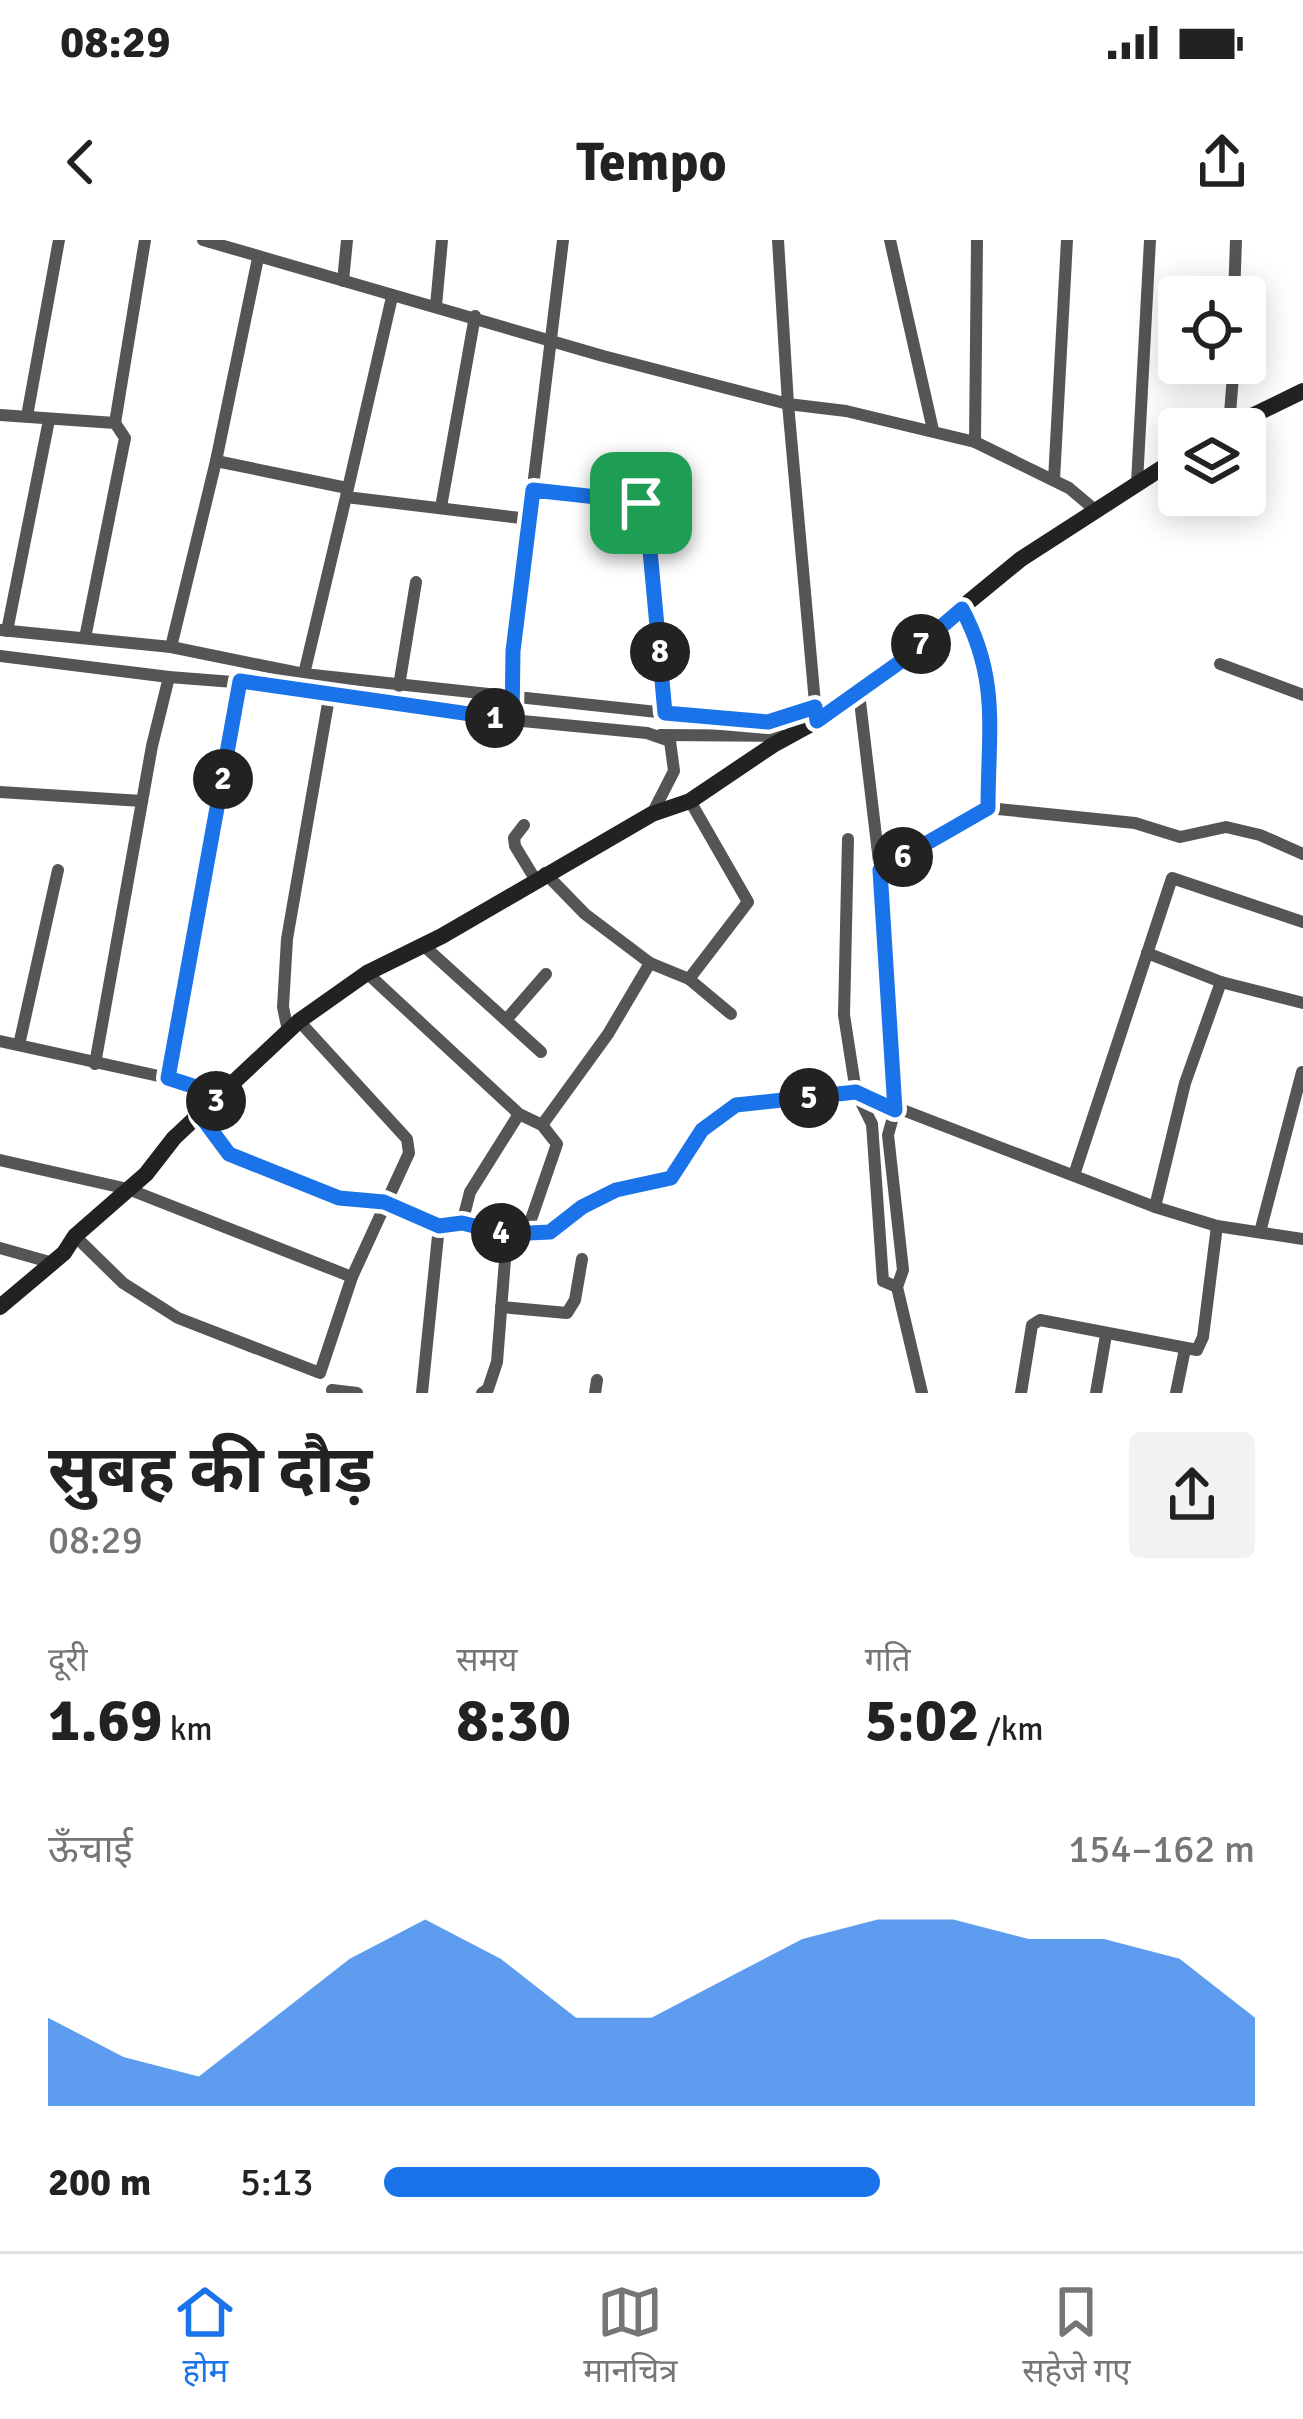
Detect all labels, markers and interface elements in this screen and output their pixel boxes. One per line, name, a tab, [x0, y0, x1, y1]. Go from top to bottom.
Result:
text: 08:29	[60, 15, 170, 70]
icon: back	[48, 129, 114, 195]
text: Tempo	[576, 129, 727, 196]
icon: share	[1189, 129, 1255, 195]
map controls	[1158, 276, 1266, 516]
button: locate	[1158, 276, 1266, 384]
button: layers	[1158, 408, 1266, 516]
pin	[590, 452, 692, 554]
icon: arrive	[608, 470, 674, 536]
pin: 7	[891, 614, 951, 674]
pin: 8	[630, 622, 690, 682]
text: 7	[912, 623, 930, 664]
text: 8	[651, 631, 669, 672]
pin: 1	[465, 688, 525, 748]
text: 1	[486, 697, 504, 738]
pin: 2	[193, 749, 253, 809]
text: 2	[214, 758, 232, 799]
pin: 6	[873, 827, 933, 887]
text: 6	[894, 836, 912, 877]
pin: 5	[779, 1068, 839, 1128]
pin: 3	[186, 1071, 246, 1131]
text: 5	[800, 1077, 818, 1118]
text: 3	[207, 1080, 225, 1121]
pin: 4	[471, 1203, 531, 1263]
text: 4	[492, 1212, 510, 1253]
text: सुबह की दौड़	[48, 1430, 372, 1511]
button: share	[1129, 1432, 1255, 1558]
text: 08:29	[48, 1516, 143, 1564]
text: दूरी	[48, 1640, 88, 1681]
text: समय	[456, 1640, 518, 1681]
text: गति	[865, 1640, 911, 1681]
text: 1.69	[48, 1684, 162, 1758]
text: 8:30	[456, 1684, 571, 1758]
text: 5:02	[865, 1684, 980, 1758]
text: km	[162, 1709, 213, 1750]
text: /km	[980, 1709, 1044, 1750]
text: ऊँचाई	[48, 1825, 133, 1873]
text: 154–162 m	[1068, 1825, 1255, 1873]
text: 200 m	[48, 2158, 151, 2206]
text: 5:13	[240, 2158, 314, 2206]
tab: होम	[172, 2279, 238, 2395]
tab: मानचित्र	[583, 2279, 677, 2395]
tab: सहेजे गए	[1022, 2279, 1131, 2395]

